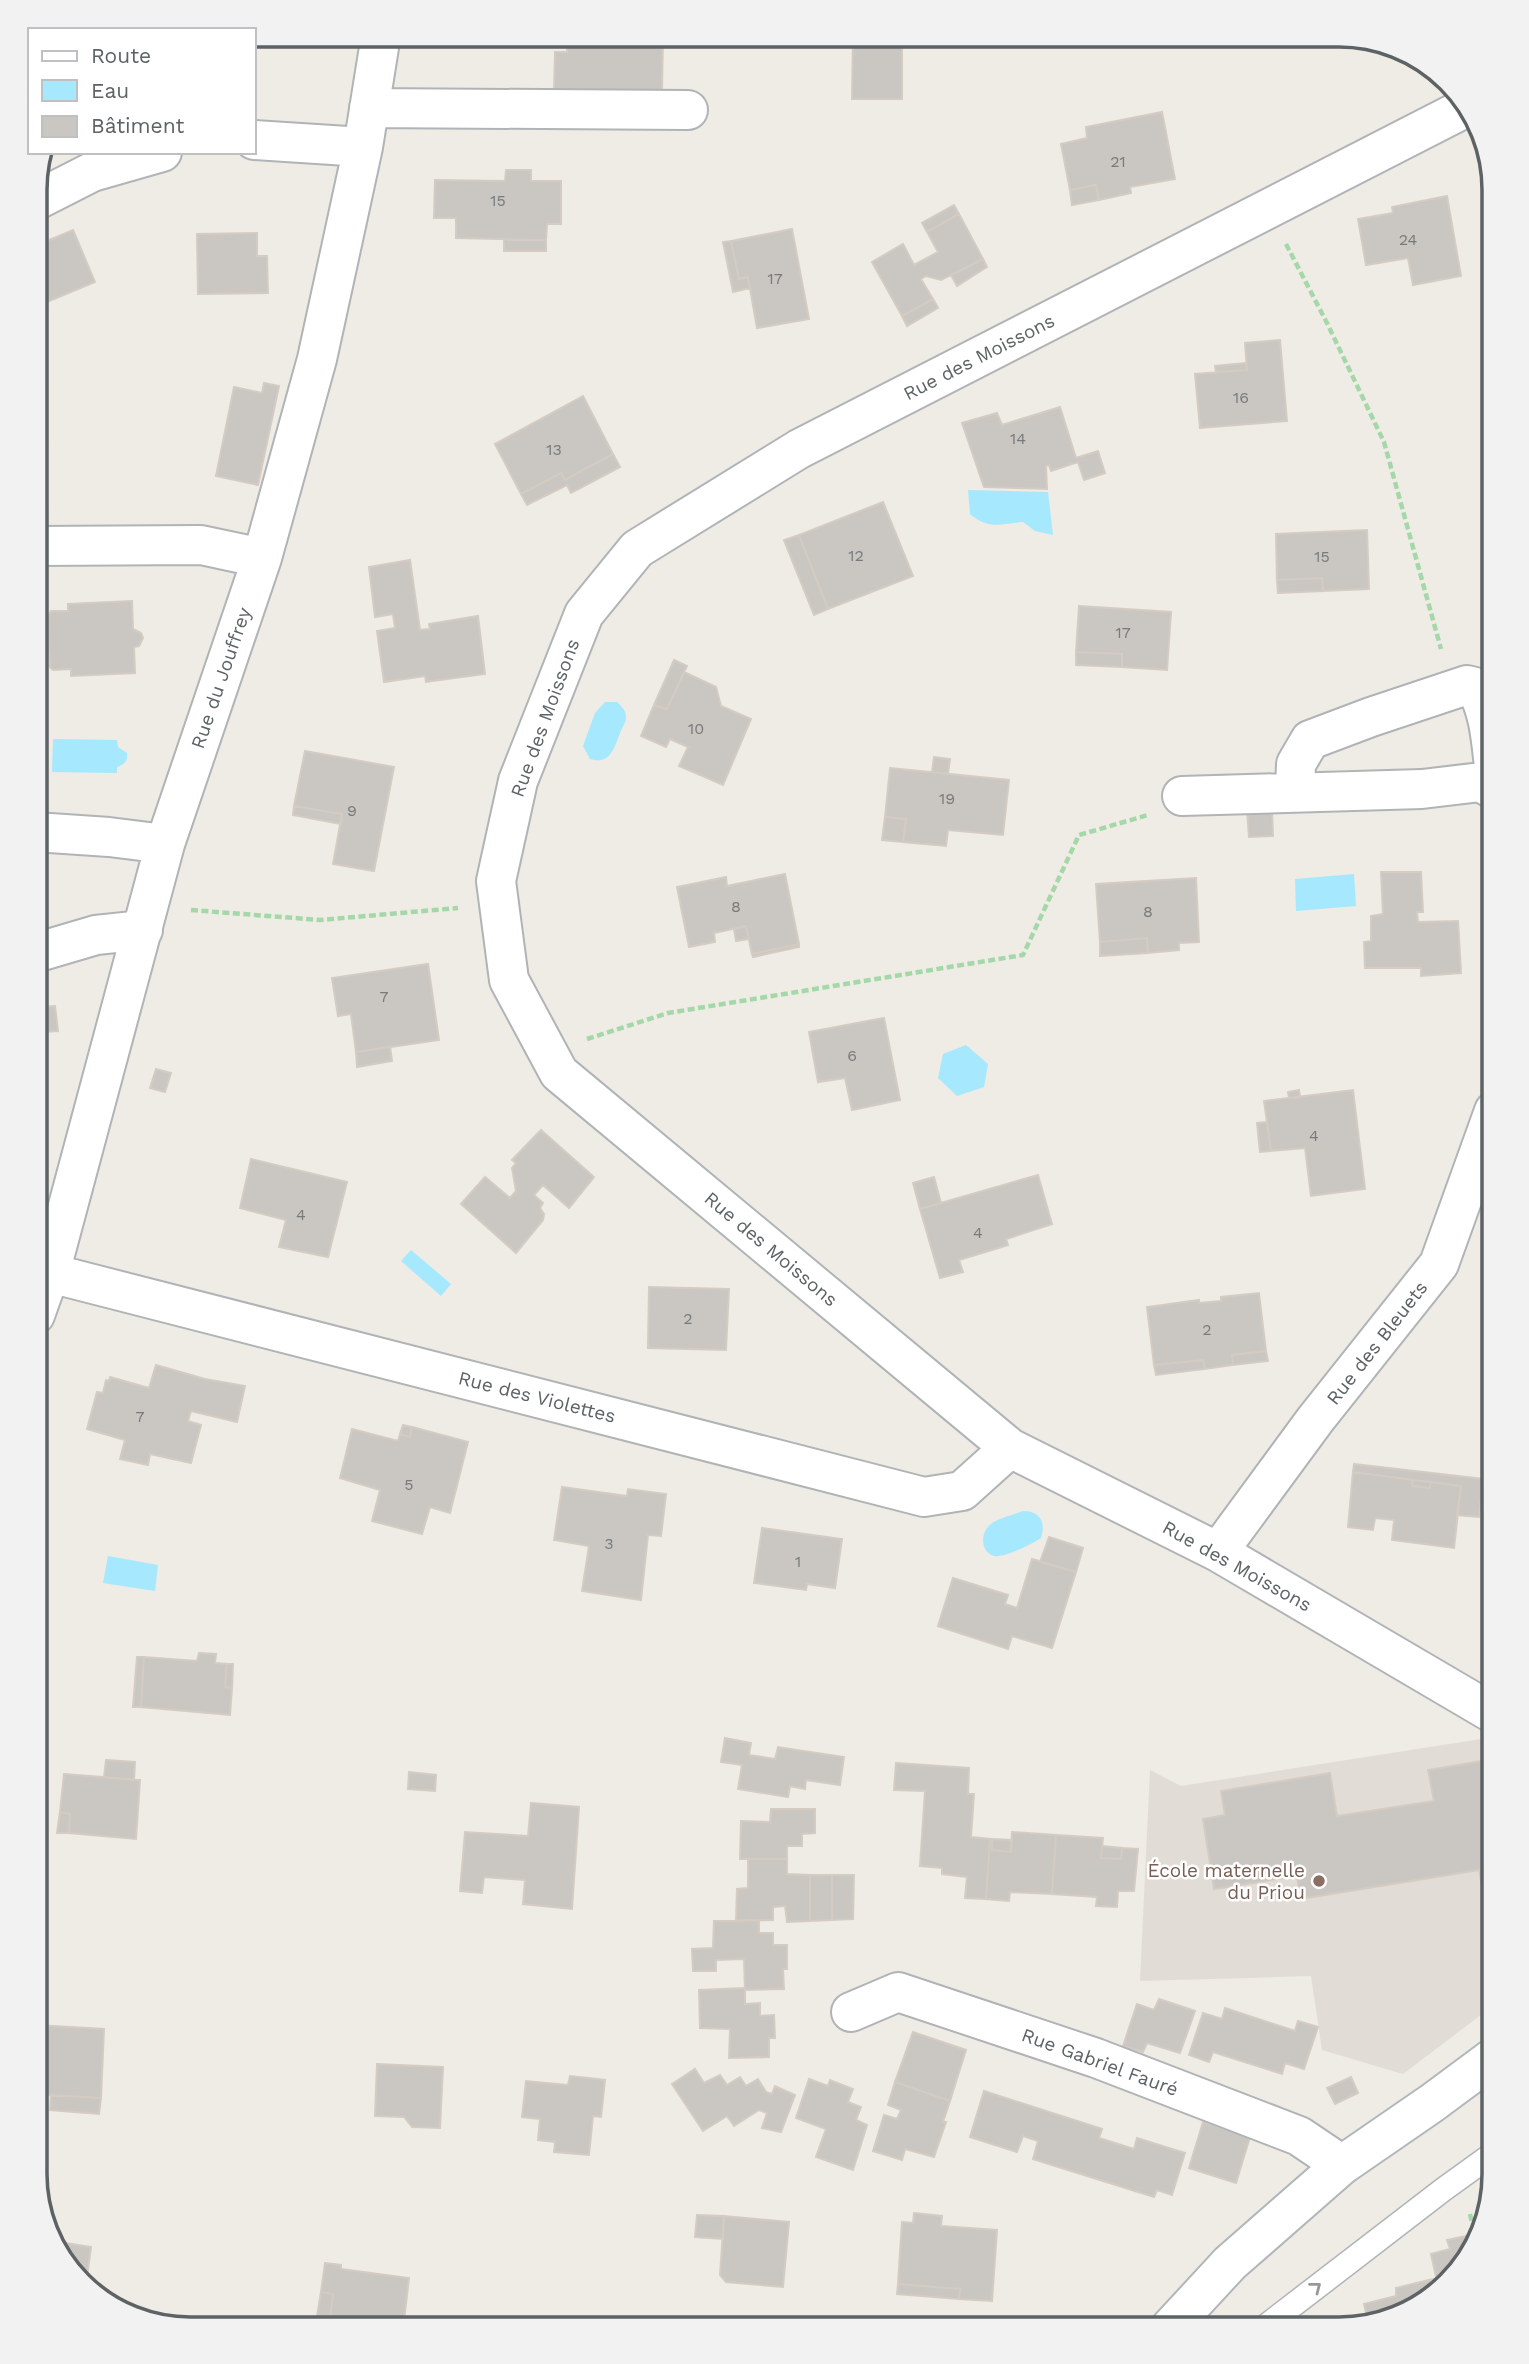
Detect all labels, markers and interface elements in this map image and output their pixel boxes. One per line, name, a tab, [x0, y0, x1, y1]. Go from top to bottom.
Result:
legend	[28, 28, 256, 154]
text: Route	[91, 43, 151, 68]
text: Eau	[91, 78, 129, 103]
text: Bâtiment	[91, 113, 185, 138]
house number: 21	[1110, 152, 1126, 171]
house number: 15	[490, 191, 506, 210]
house number: 24	[1399, 230, 1418, 249]
house number: 17	[767, 269, 783, 288]
street label: Rue des Moissons	[900, 309, 1058, 405]
house number: 16	[1233, 388, 1249, 407]
house number: 14	[1010, 429, 1026, 448]
house number: 13	[546, 440, 562, 459]
house number: 12	[848, 546, 864, 565]
house number: 15	[1314, 547, 1330, 566]
street label: Rue du Jouffrey	[186, 604, 256, 752]
house number: 17	[1115, 623, 1131, 642]
street label: Rue des Moissons	[506, 636, 584, 800]
house number: 10	[688, 719, 704, 738]
house number: 19	[939, 789, 955, 808]
house number: 9	[347, 801, 357, 820]
house number: 8	[731, 897, 741, 916]
house number: 8	[1143, 902, 1153, 921]
house number: 7	[380, 987, 389, 1006]
house number: 6	[847, 1046, 857, 1065]
house number: 4	[1309, 1126, 1319, 1145]
street label: Rue des Moissons	[700, 1187, 842, 1311]
house number: 4	[296, 1205, 306, 1224]
house number: 4	[973, 1223, 983, 1242]
street label: Rue des Bleuets	[1322, 1277, 1432, 1409]
house number: 2	[683, 1309, 693, 1328]
house number: 2	[1202, 1320, 1212, 1339]
street label: Rue des Violettes	[456, 1366, 618, 1428]
house number: 7	[136, 1407, 145, 1426]
house number: 5	[404, 1475, 414, 1494]
street label: Rue des Moissons	[1159, 1516, 1315, 1616]
house number: 3	[604, 1534, 614, 1553]
house number: 1	[795, 1552, 801, 1571]
place label: École maternelle du Priou	[1147, 1859, 1305, 1904]
marker: École maternelle du Priou	[1311, 1873, 1327, 1889]
street label: Rue Gabriel Fauré	[1019, 2023, 1181, 2101]
one-way arrow	[1308, 2283, 1321, 2296]

